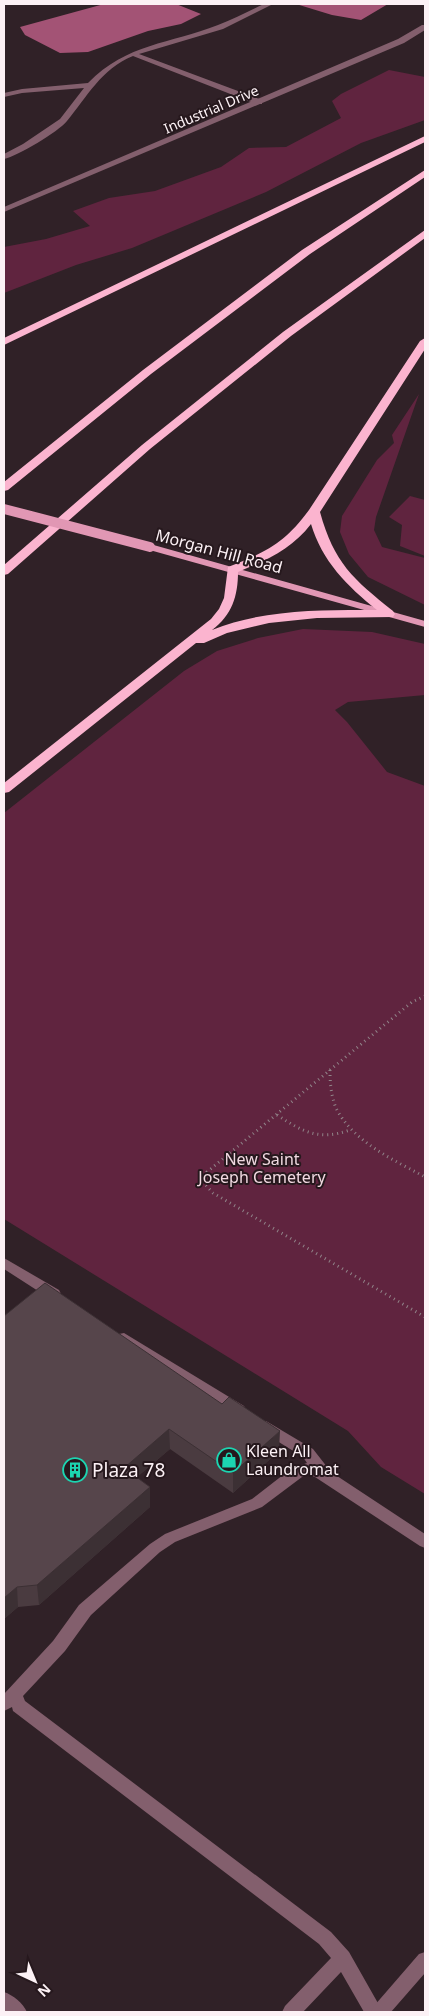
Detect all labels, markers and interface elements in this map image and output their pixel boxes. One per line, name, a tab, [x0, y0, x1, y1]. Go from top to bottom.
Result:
street label: Industrial Drive	[161, 80, 262, 138]
street label: Morgan Hill Road	[153, 524, 285, 578]
park label: New Saint Joseph Cemetery	[196, 1148, 326, 1188]
place label: Kleen All Laundromat	[246, 1440, 339, 1480]
shop icon: Kleen All Laundromat	[216, 1447, 242, 1473]
building icon: Plaza 78	[62, 1457, 88, 1483]
place label: Plaza 78	[92, 1457, 165, 1483]
north arrow	[10, 1956, 60, 2006]
text: N	[34, 1980, 55, 2002]

